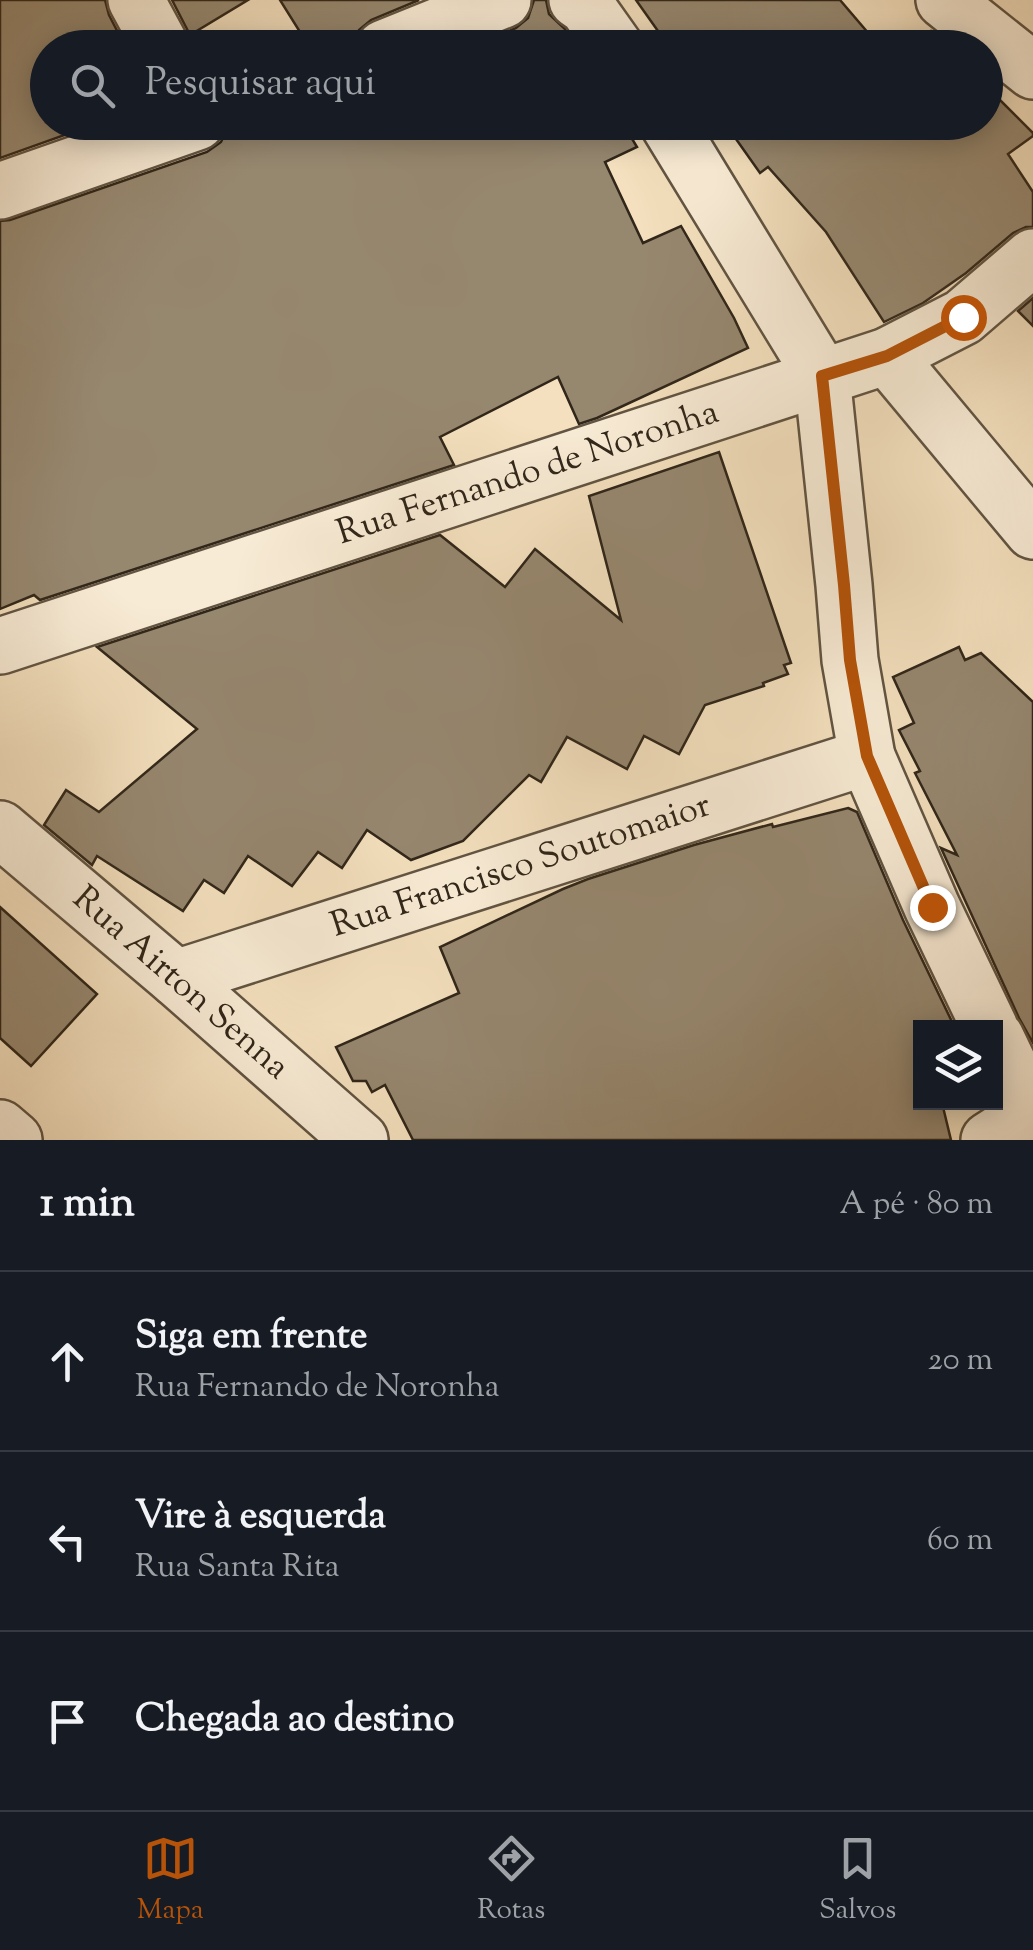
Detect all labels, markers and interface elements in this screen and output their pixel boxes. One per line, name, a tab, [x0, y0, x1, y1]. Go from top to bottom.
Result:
search box	[30, 30, 1003, 140]
icon: search	[65, 58, 120, 113]
text: Pesquisar aqui	[145, 58, 376, 112]
route start	[941, 295, 987, 341]
street label: Rua Fernando de Noronha	[330, 388, 726, 560]
street label: Rua Francisco Soutomaior	[324, 781, 718, 953]
street label: Rua Airton Senna	[60, 875, 300, 1093]
route end	[910, 885, 956, 931]
map controls	[913, 1020, 1003, 1110]
button: layers	[913, 1020, 1003, 1110]
text: 1 min	[40, 1175, 135, 1235]
text: A pé · 80 m	[840, 1182, 993, 1228]
text: Siga em frente	[135, 1311, 368, 1365]
icon: ahead	[40, 1334, 95, 1389]
text: 20 m	[928, 1338, 993, 1384]
text: Rua Fernando de Noronha	[135, 1365, 500, 1411]
text: Vire à esquerda	[135, 1491, 386, 1545]
icon: left	[40, 1514, 95, 1569]
text: 60 m	[927, 1518, 993, 1564]
text: Rua Santa Rita	[135, 1545, 340, 1591]
icon: arrive	[40, 1694, 95, 1749]
text: Chegada ao destino	[135, 1694, 454, 1748]
tab: Mapa	[137, 1831, 204, 1931]
tab: Rotas	[477, 1831, 545, 1931]
tab: Salvos	[819, 1831, 896, 1931]

